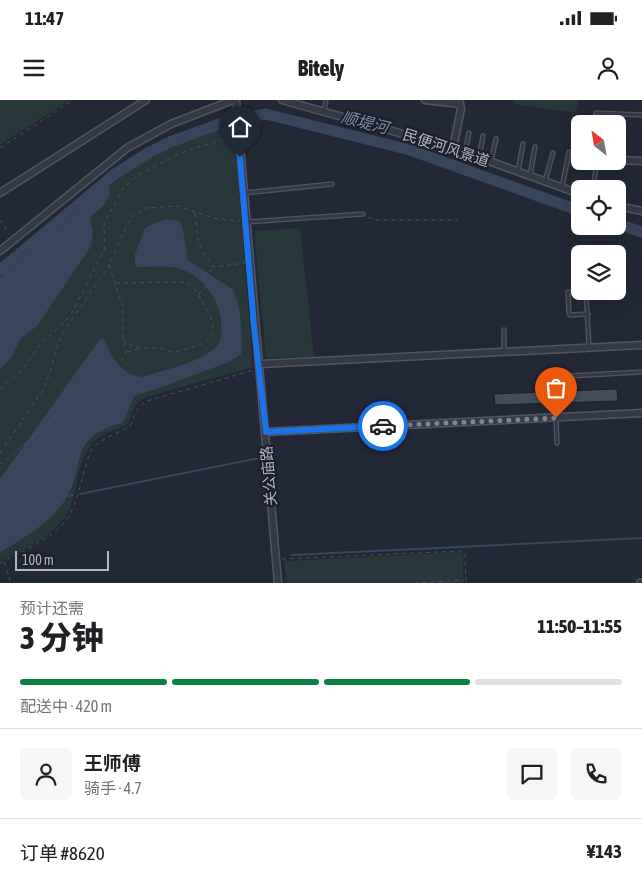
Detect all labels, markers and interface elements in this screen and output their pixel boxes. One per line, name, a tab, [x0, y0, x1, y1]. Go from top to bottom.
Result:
text: 11:47	[25, 7, 64, 29]
icon: menu	[20, 54, 48, 82]
icon: person	[594, 54, 622, 82]
text: Bitely	[298, 55, 344, 81]
pin	[219, 106, 261, 157]
water label: 顺堤河	[340, 107, 393, 137]
icon: home	[226, 113, 254, 141]
north arrow	[571, 115, 626, 170]
map controls	[571, 115, 626, 300]
street label: 民便河风景道	[401, 126, 492, 170]
button: locate	[571, 180, 626, 235]
button: layers	[571, 245, 626, 300]
pin	[535, 367, 577, 418]
icon: bag	[542, 374, 570, 402]
courier	[358, 401, 408, 451]
icon: car	[369, 412, 397, 440]
street label: 关公庙路	[257, 445, 280, 507]
scale bar	[15, 548, 109, 571]
text: 100 m	[22, 552, 54, 568]
text: 预计还需	[20, 599, 84, 617]
text: 11:50–11:55	[537, 615, 622, 637]
text: 3 分钟	[20, 619, 103, 656]
text: 配送中 · 420 m	[20, 697, 112, 715]
button: person	[20, 748, 72, 800]
button: chat	[506, 748, 558, 800]
button: phone	[570, 748, 622, 800]
text: 王师傅	[84, 752, 141, 774]
text: 骑手 · 4.7	[84, 779, 142, 797]
text: ¥143	[587, 840, 622, 862]
text: 订单 #8620	[20, 842, 105, 864]

